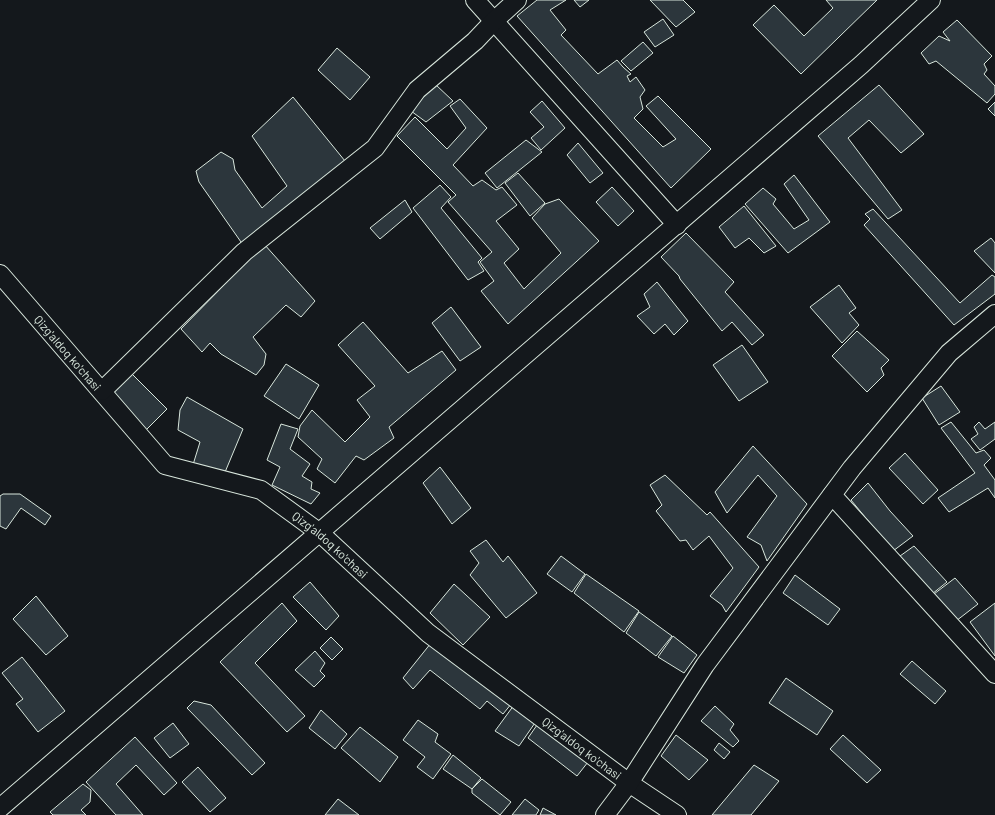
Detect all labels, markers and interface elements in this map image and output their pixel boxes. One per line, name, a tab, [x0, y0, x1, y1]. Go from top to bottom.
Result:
street label: Qizg'aldoq ko'chasi	[32, 312, 104, 393]
street label: Qizg'aldoq ko'chasi	[290, 508, 371, 581]
street label: Qizg'aldoq ko'chasi	[540, 714, 624, 782]

